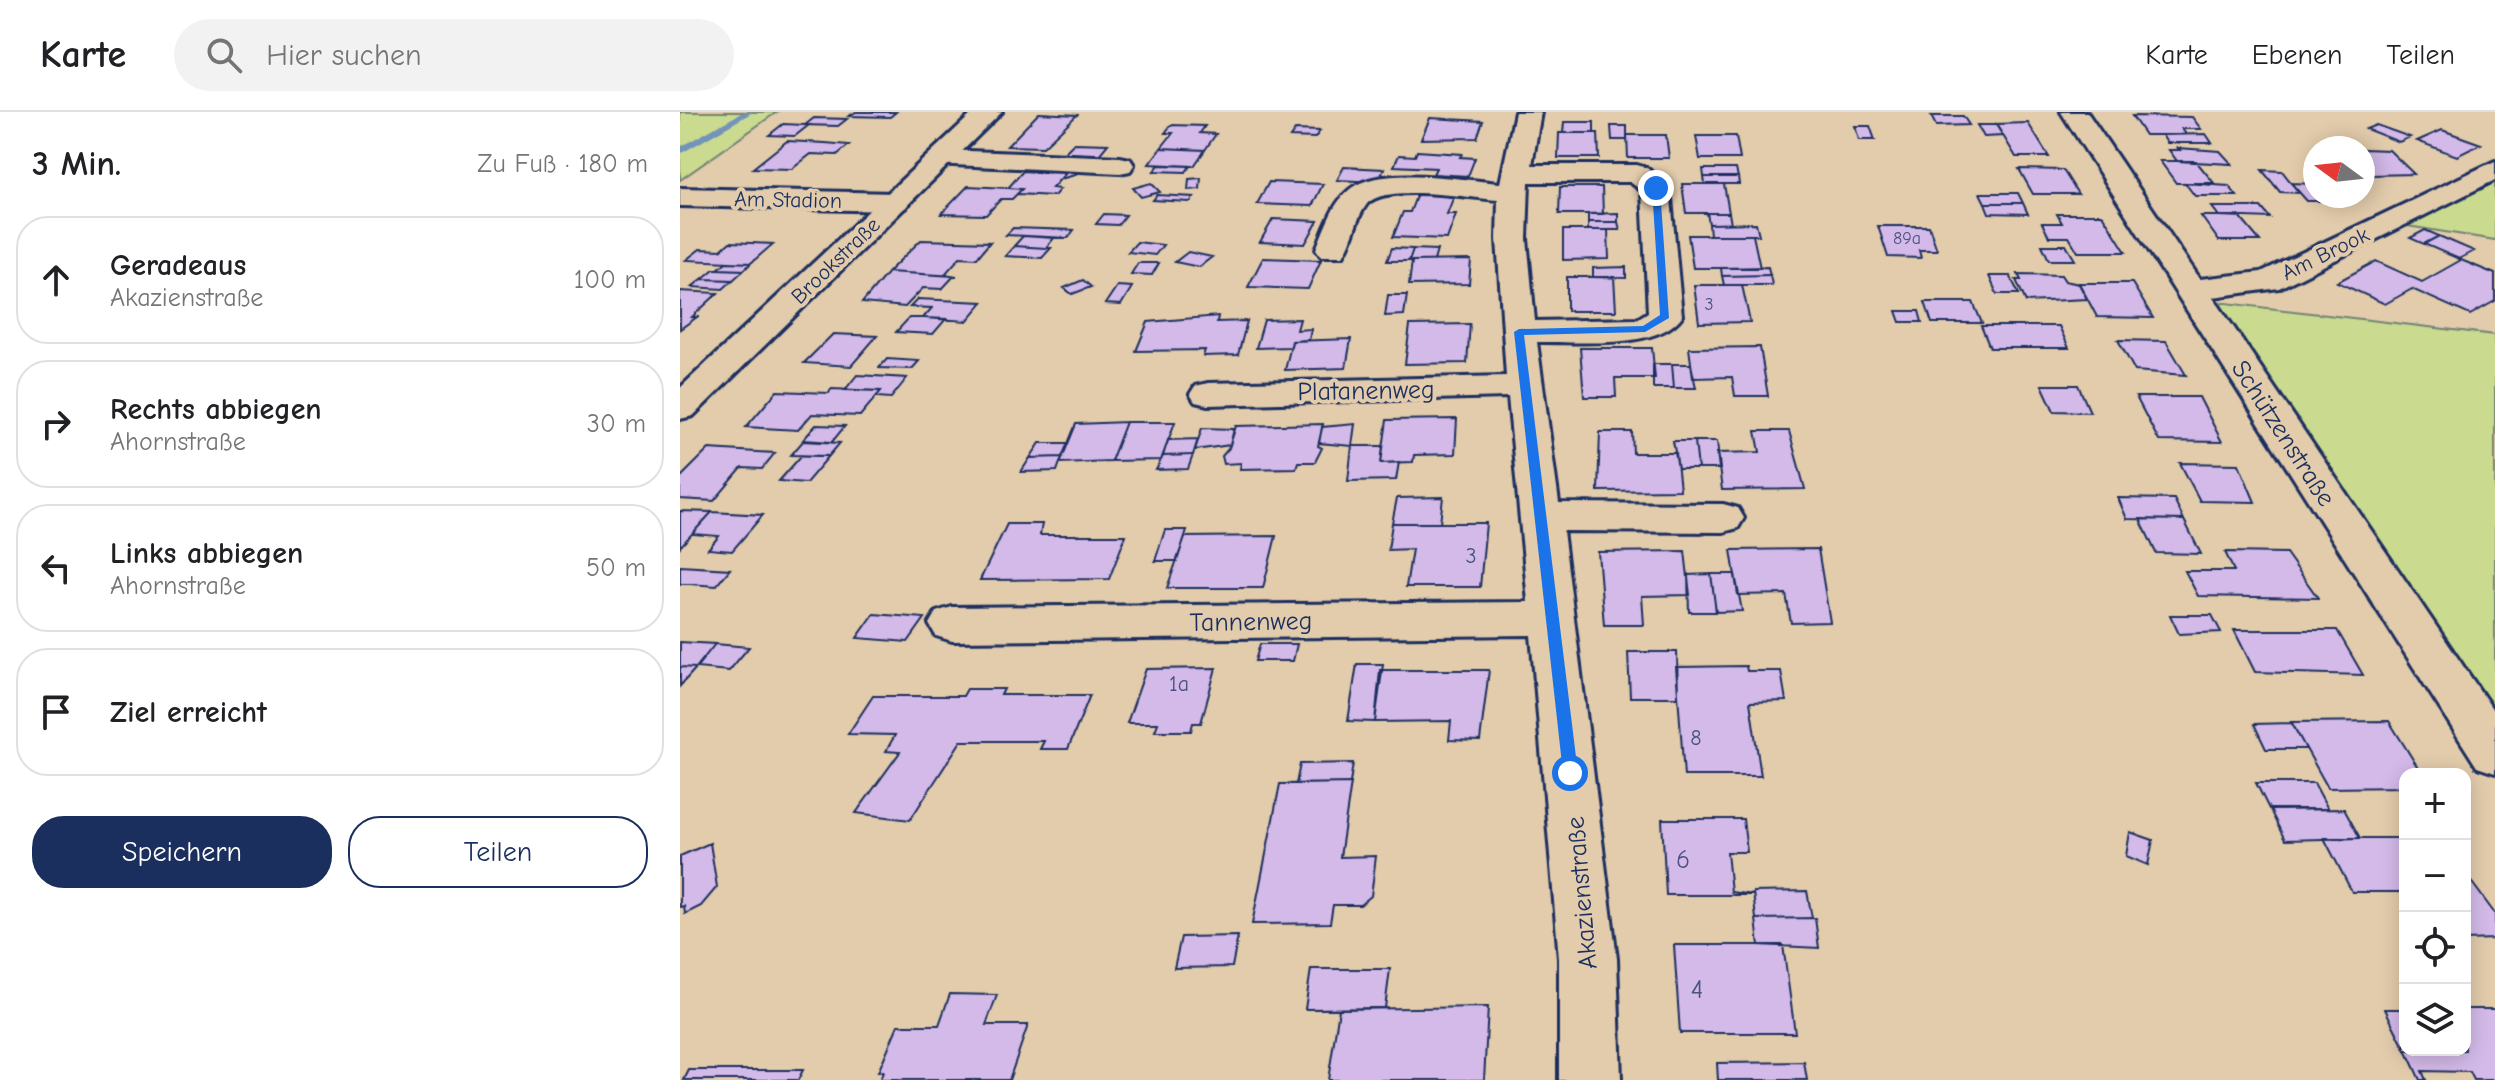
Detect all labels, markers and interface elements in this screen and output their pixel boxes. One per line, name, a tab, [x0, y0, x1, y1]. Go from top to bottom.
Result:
search box	[174, 19, 734, 91]
text: Karte	[40, 33, 126, 77]
icon: search	[202, 33, 246, 77]
text: Hier suchen	[266, 38, 422, 73]
text: Karte	[2145, 39, 2208, 71]
text: Ebenen	[2252, 39, 2343, 71]
text: Teilen	[2387, 39, 2455, 71]
north arrow	[2303, 136, 2375, 208]
text: 3 Min.	[32, 144, 121, 184]
text: Zu Fuß · 180 m	[477, 149, 648, 179]
route end	[1638, 170, 1674, 206]
street label: Am Stadion	[734, 186, 842, 214]
street label: Brookstraße	[786, 212, 886, 310]
street label: Am Brook	[2277, 221, 2374, 286]
house number: 89a	[1893, 228, 1921, 249]
text: Geradeaus	[110, 248, 246, 283]
icon: ahead	[34, 258, 78, 302]
text: 100 m	[574, 265, 646, 295]
text: Akazienstraße	[110, 283, 263, 313]
house number: 3	[1704, 294, 1714, 315]
street label: Schützenstraße	[2225, 355, 2341, 512]
street label: Platanenweg	[1297, 375, 1435, 407]
text: Rechts abbiegen	[110, 392, 322, 427]
icon: right	[34, 402, 78, 446]
text: 30 m	[587, 409, 646, 439]
text: Ahornstraße	[110, 427, 246, 457]
text: Links abbiegen	[110, 536, 303, 571]
house number: 3	[1465, 543, 1477, 569]
icon: left	[34, 546, 78, 590]
text: 50 m	[586, 553, 646, 583]
text: Ahornstraße	[110, 571, 246, 601]
street label: Tannenweg	[1189, 606, 1313, 638]
house number: 1a	[1169, 671, 1189, 697]
icon: arrive	[34, 690, 78, 734]
text: Ziel erreicht	[110, 695, 267, 730]
house number: 8	[1690, 725, 1702, 751]
route start	[1552, 755, 1588, 791]
map controls	[2399, 768, 2471, 1056]
button: +	[2399, 768, 2471, 840]
street label: Akazienstraße	[1560, 815, 1604, 971]
button: Speichern	[32, 816, 332, 888]
button: Teilen	[348, 816, 648, 888]
button: −	[2399, 840, 2471, 912]
house number: 6	[1676, 845, 1690, 875]
button: locate	[2399, 912, 2471, 984]
house number: 4	[1691, 975, 1703, 1005]
button: layers	[2399, 984, 2471, 1056]

